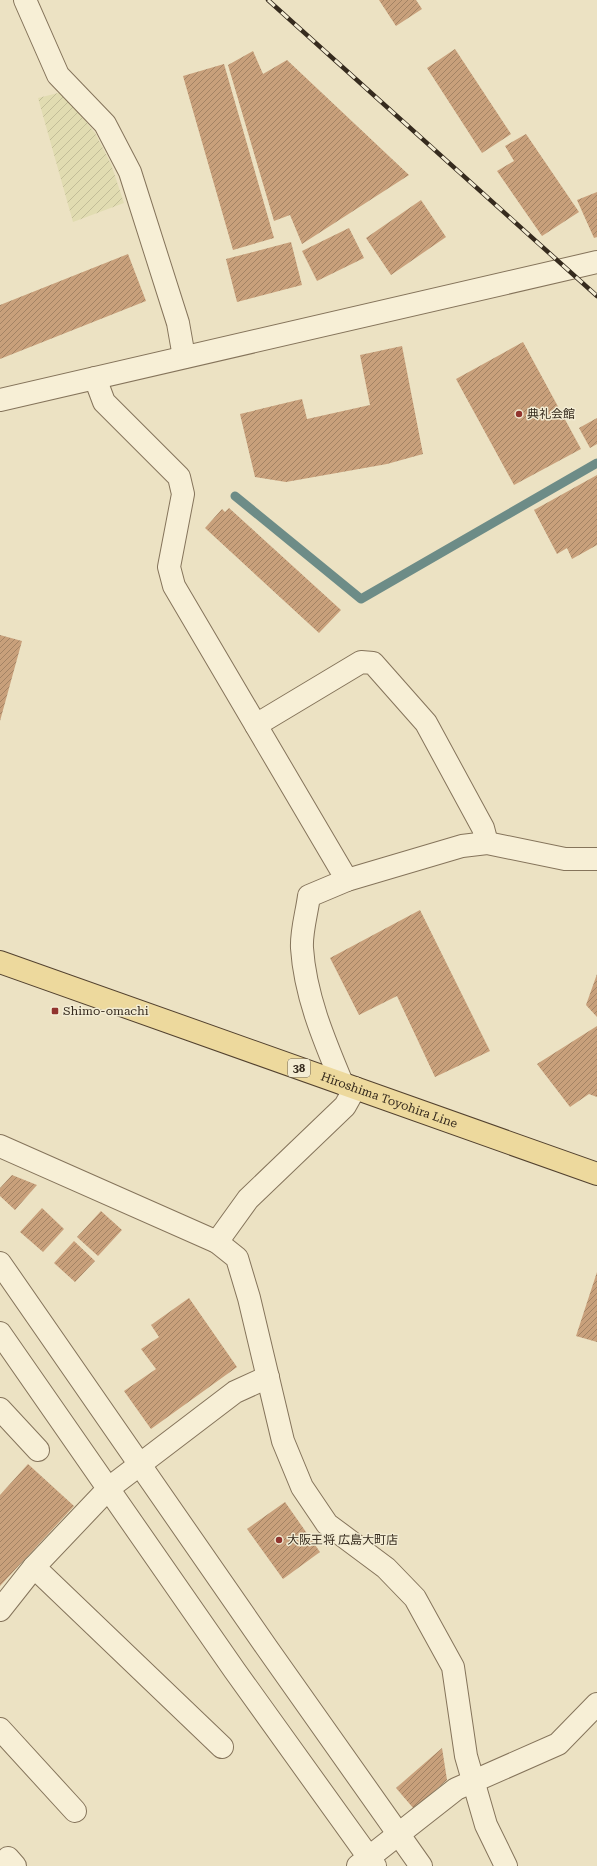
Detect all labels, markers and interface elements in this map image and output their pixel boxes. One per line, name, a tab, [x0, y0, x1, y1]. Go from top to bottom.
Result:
place label: 典礼会館	[527, 407, 575, 421]
marker: 典礼会館	[514, 409, 524, 419]
place label: Shimo-omachi	[63, 1004, 149, 1018]
marker: Shimo-omachi	[50, 1006, 60, 1016]
road number: 38	[288, 1059, 310, 1077]
street label: Hiroshima Toyohira Line	[319, 1070, 460, 1131]
place label: 大阪王将 広島大町店	[287, 1533, 398, 1547]
marker: 大阪王将 広島大町店	[274, 1535, 284, 1545]

